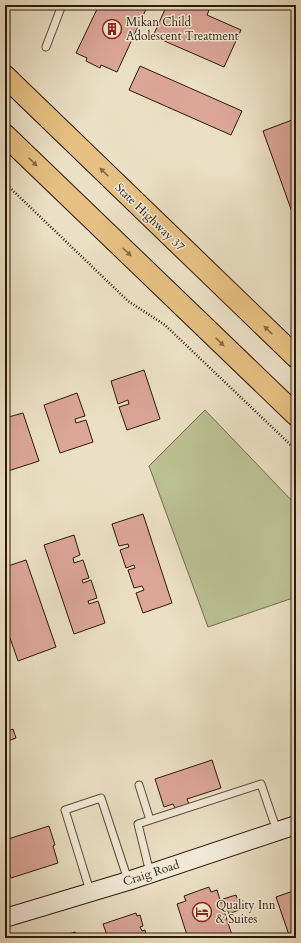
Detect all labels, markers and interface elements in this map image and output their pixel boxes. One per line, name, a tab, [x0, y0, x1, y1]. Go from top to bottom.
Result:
place label: Mikan Child Adolescent Treatment	[126, 14, 239, 44]
building icon: Mikan Child Adolescent Treatment	[101, 18, 123, 40]
one-way arrow	[28, 157, 38, 167]
one-way arrow	[99, 167, 109, 177]
street label: State Highway 37	[112, 180, 188, 254]
one-way arrow	[122, 247, 132, 257]
one-way arrow	[263, 325, 273, 335]
one-way arrow	[215, 337, 225, 347]
street label: Craig Road	[121, 856, 182, 890]
place label: Quality Inn & Suites	[216, 897, 276, 927]
hotel icon: Quality Inn & Suites	[191, 901, 213, 923]

